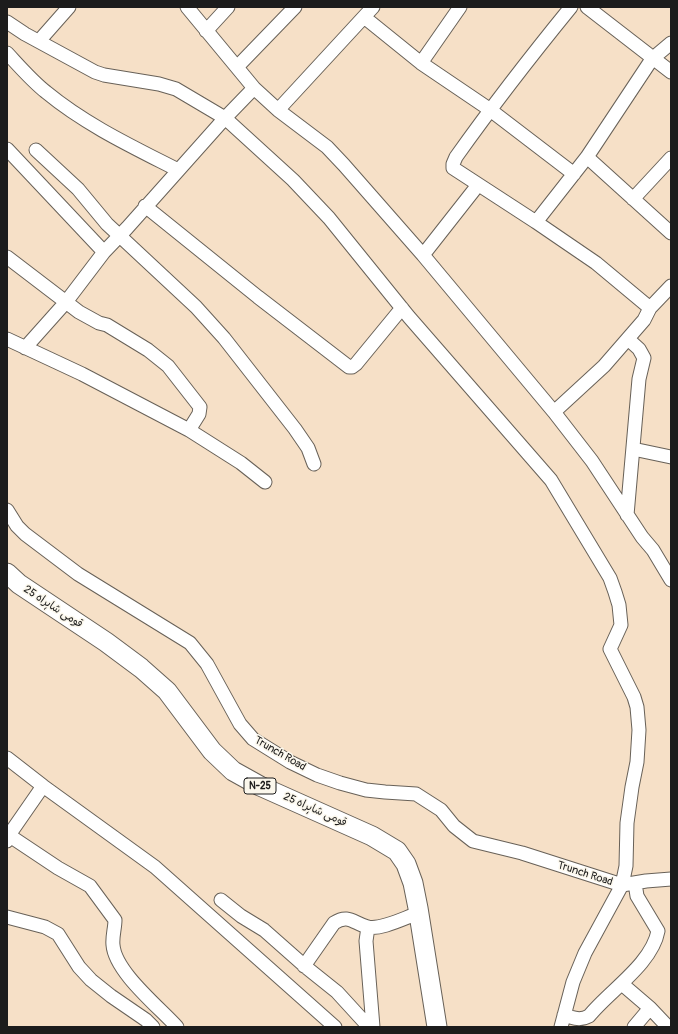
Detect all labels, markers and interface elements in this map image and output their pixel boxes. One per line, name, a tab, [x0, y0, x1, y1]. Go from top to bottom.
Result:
street label: قومی شاہراہ 25	[21, 583, 85, 631]
street label: Trunch Road	[252, 734, 308, 774]
road number: N-25	[244, 778, 276, 794]
street label: قومی شاہراہ 25	[281, 790, 349, 830]
street label: Trunch Road	[556, 859, 614, 889]

